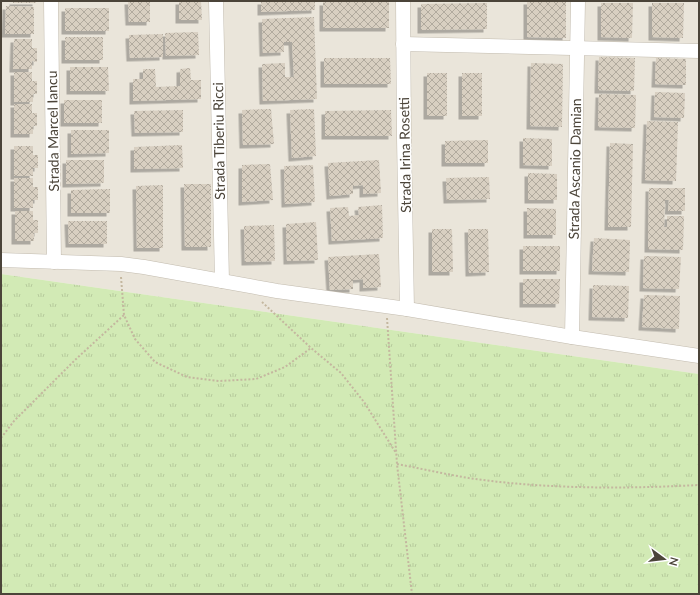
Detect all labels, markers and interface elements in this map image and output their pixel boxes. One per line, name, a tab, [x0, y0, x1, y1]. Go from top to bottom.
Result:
street label: Strada Marcel Iancu	[43, 70, 62, 192]
street label: Strada Tiberiu Ricci	[209, 82, 228, 200]
street label: Strada Irina Rosetti	[395, 97, 414, 213]
street label: Strada Ascanio Damian	[565, 98, 584, 240]
north arrow	[644, 539, 684, 579]
text: N	[667, 556, 682, 567]

